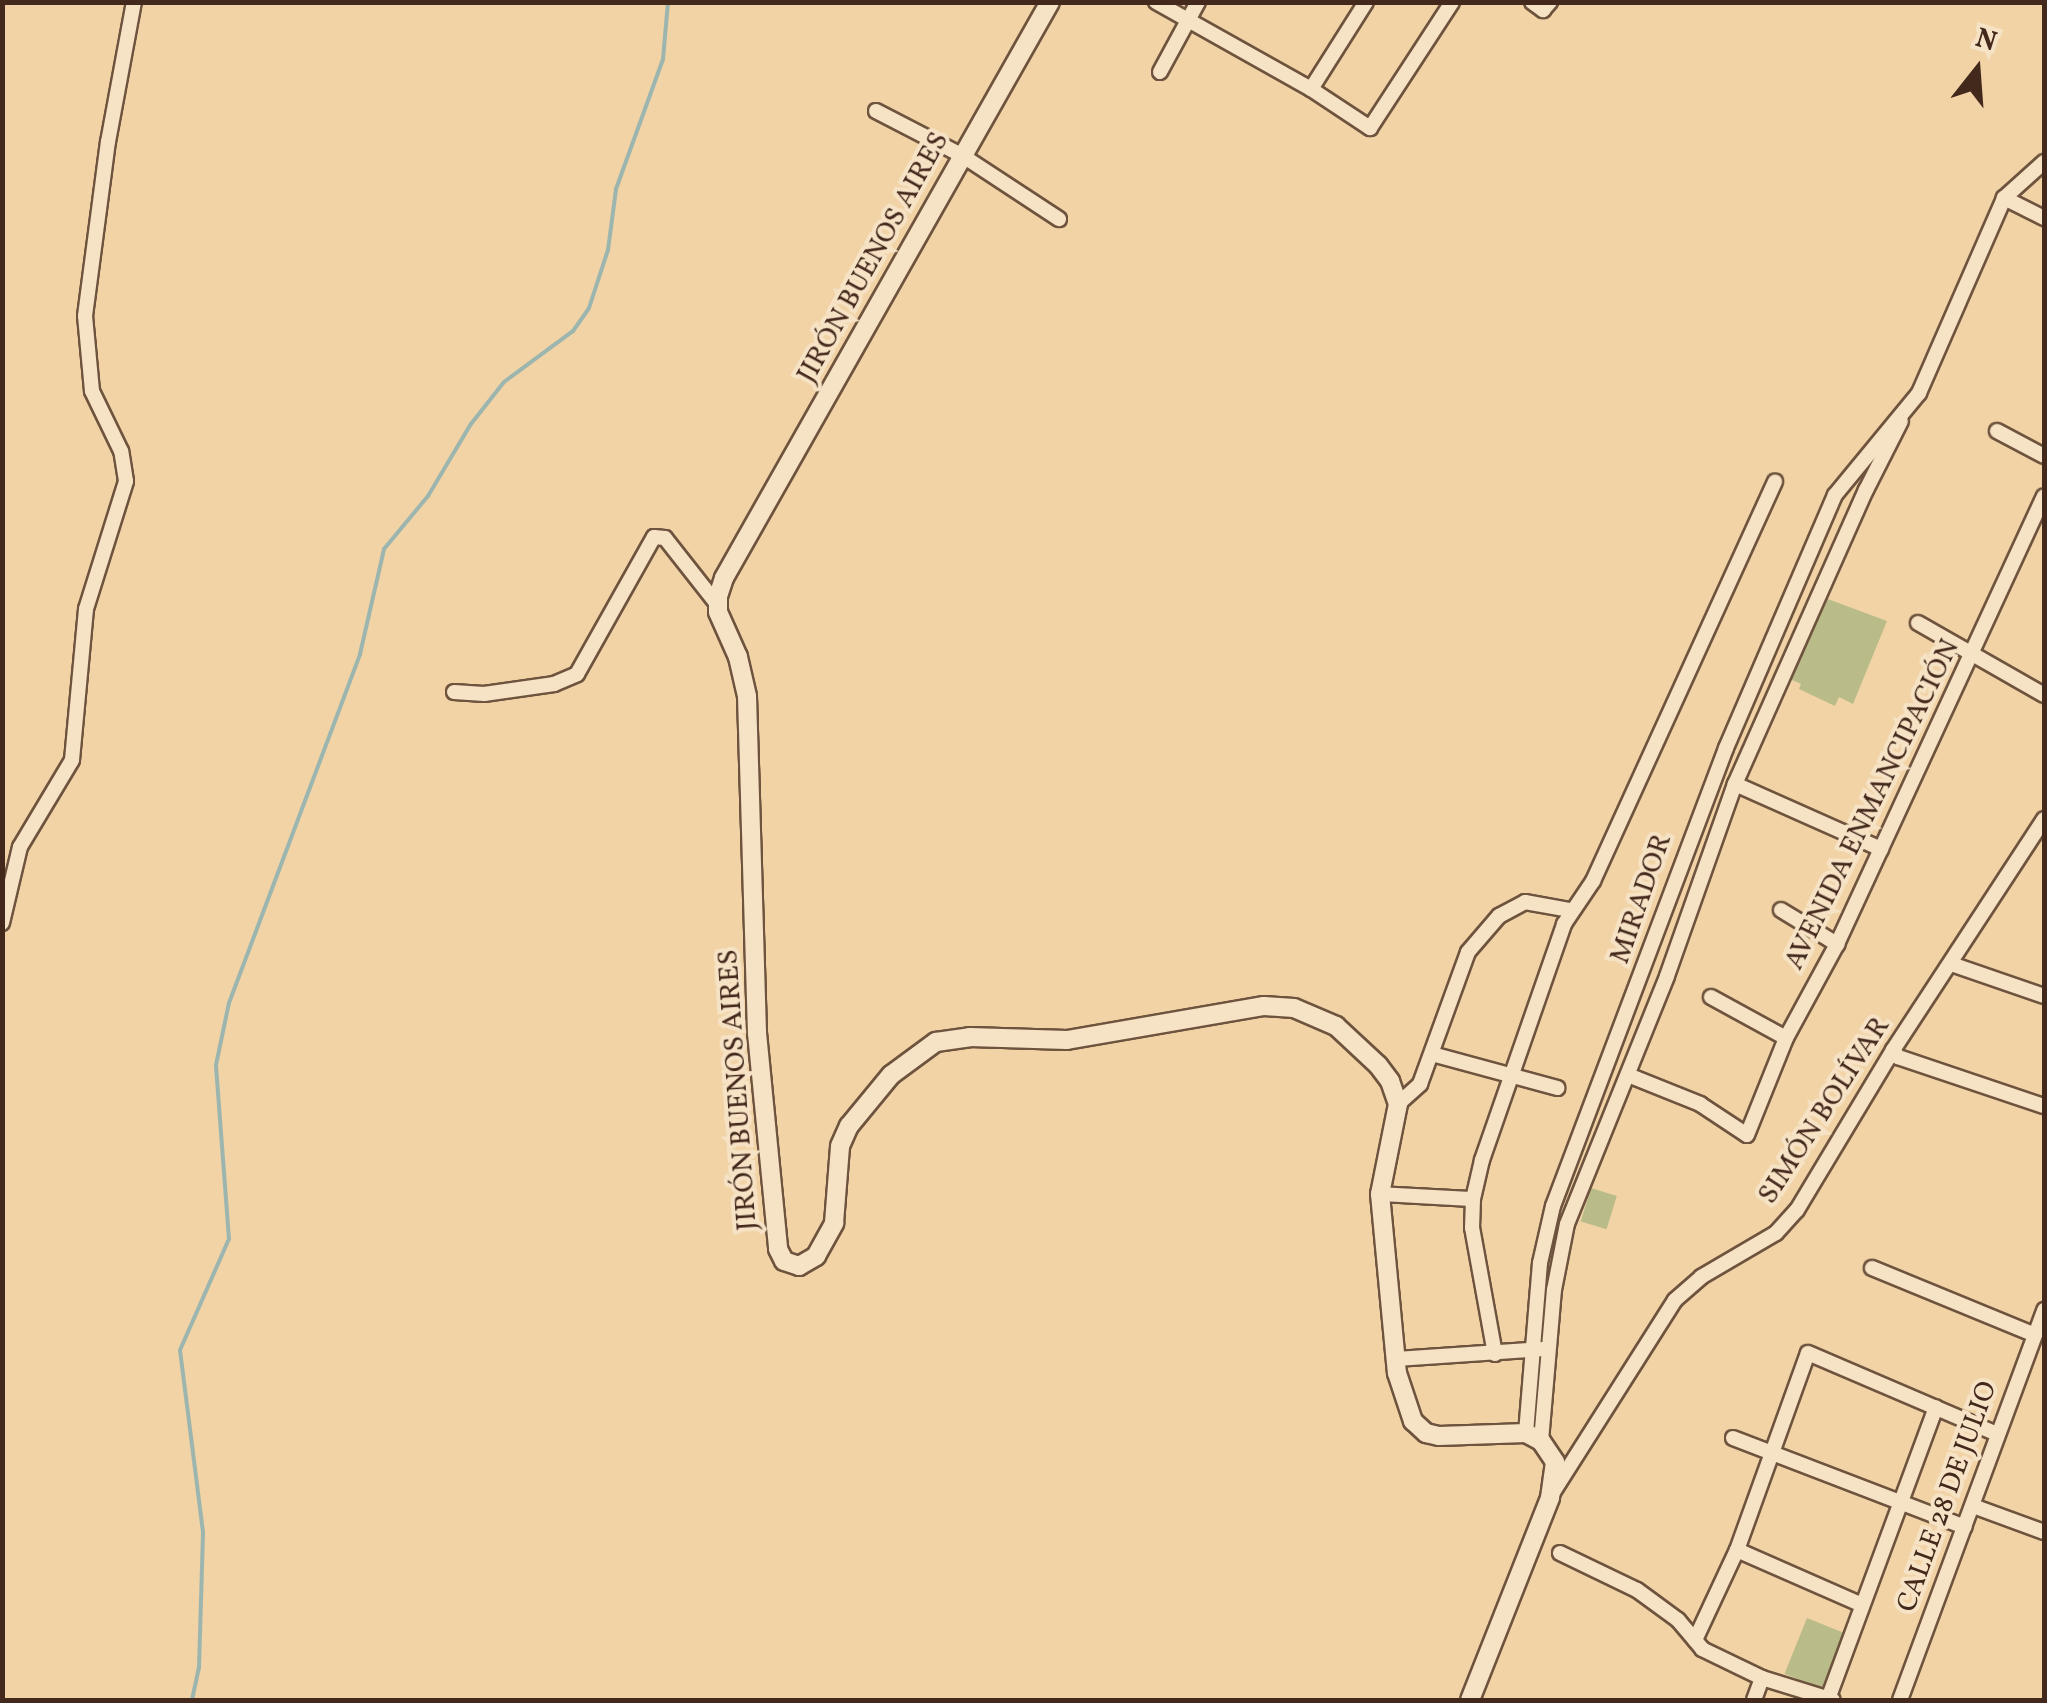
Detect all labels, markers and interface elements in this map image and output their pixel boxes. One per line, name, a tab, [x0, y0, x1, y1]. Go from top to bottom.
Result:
text: N	[1970, 19, 2001, 62]
north arrow	[1927, 20, 2027, 120]
street label: JIRÓN BUENOS AIRES	[791, 127, 957, 389]
street label: AVENIDA ENMANCIPACIÓN	[1778, 634, 1968, 976]
street label: MIRADOR	[1604, 830, 1680, 968]
street label: JIRÓN BUENOS AIRES	[712, 948, 766, 1232]
street label: SIMÓN BOLÍVAR	[1752, 1011, 1898, 1211]
street label: CALLE 28 DE JULIO	[1891, 1377, 2005, 1617]

